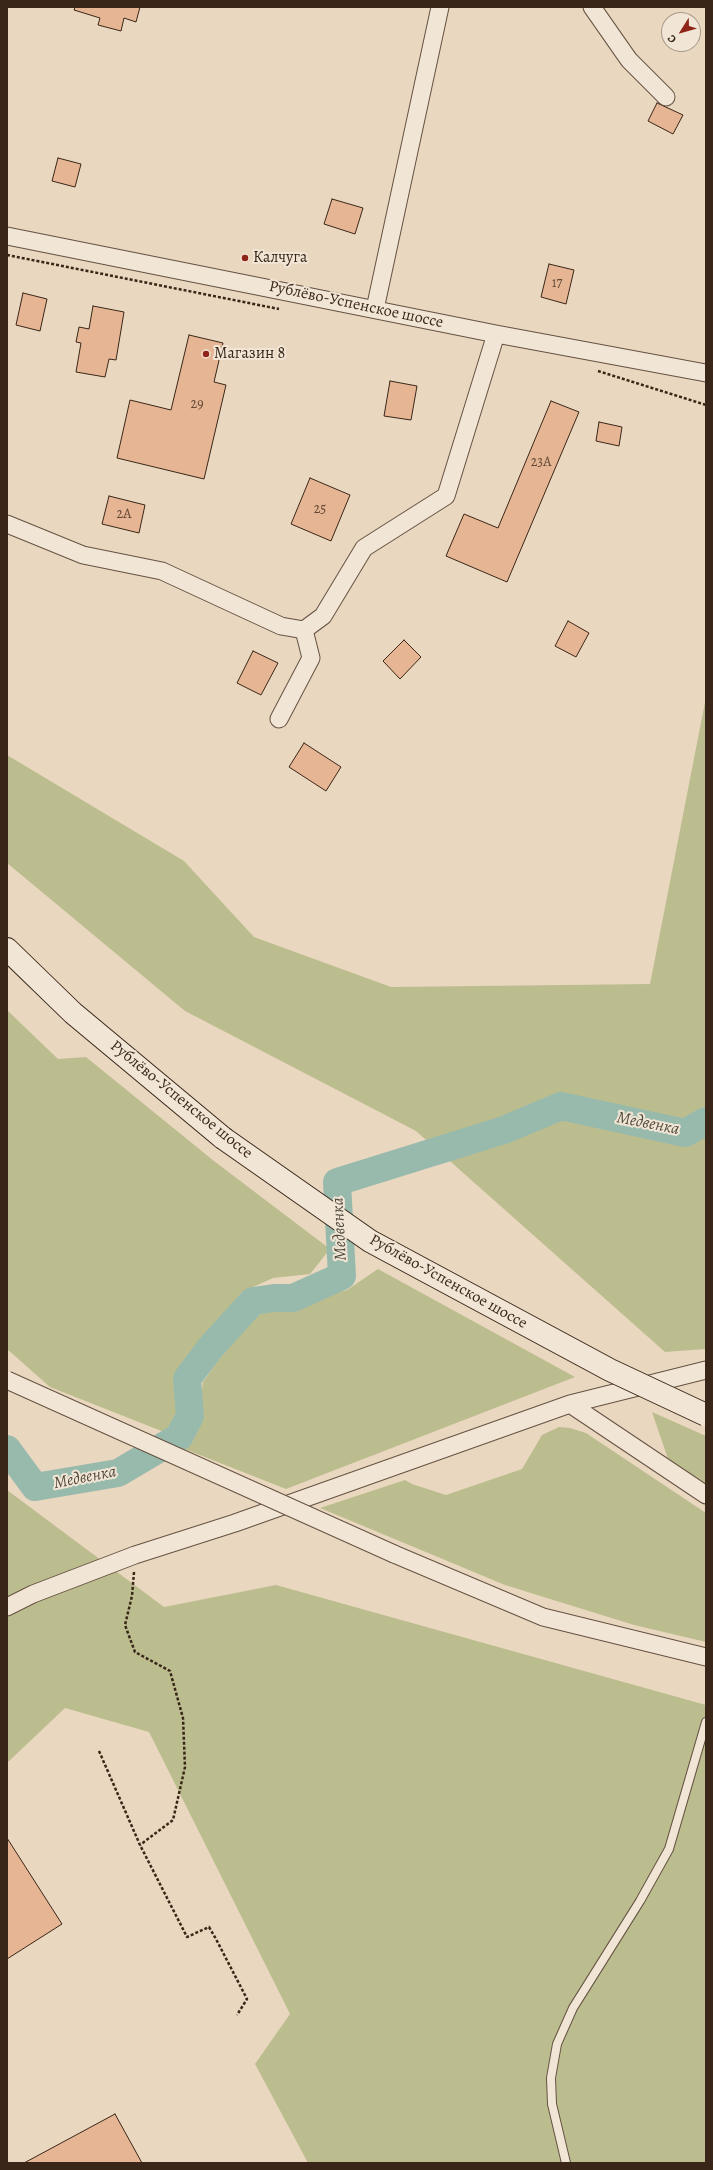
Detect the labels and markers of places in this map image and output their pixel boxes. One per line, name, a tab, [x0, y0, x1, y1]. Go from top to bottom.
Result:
place label: Калчуга	[253, 248, 307, 268]
marker: Калчуга	[240, 253, 250, 263]
place label: Магазин 8	[214, 344, 285, 364]
marker: Магазин 8	[201, 349, 211, 359]

